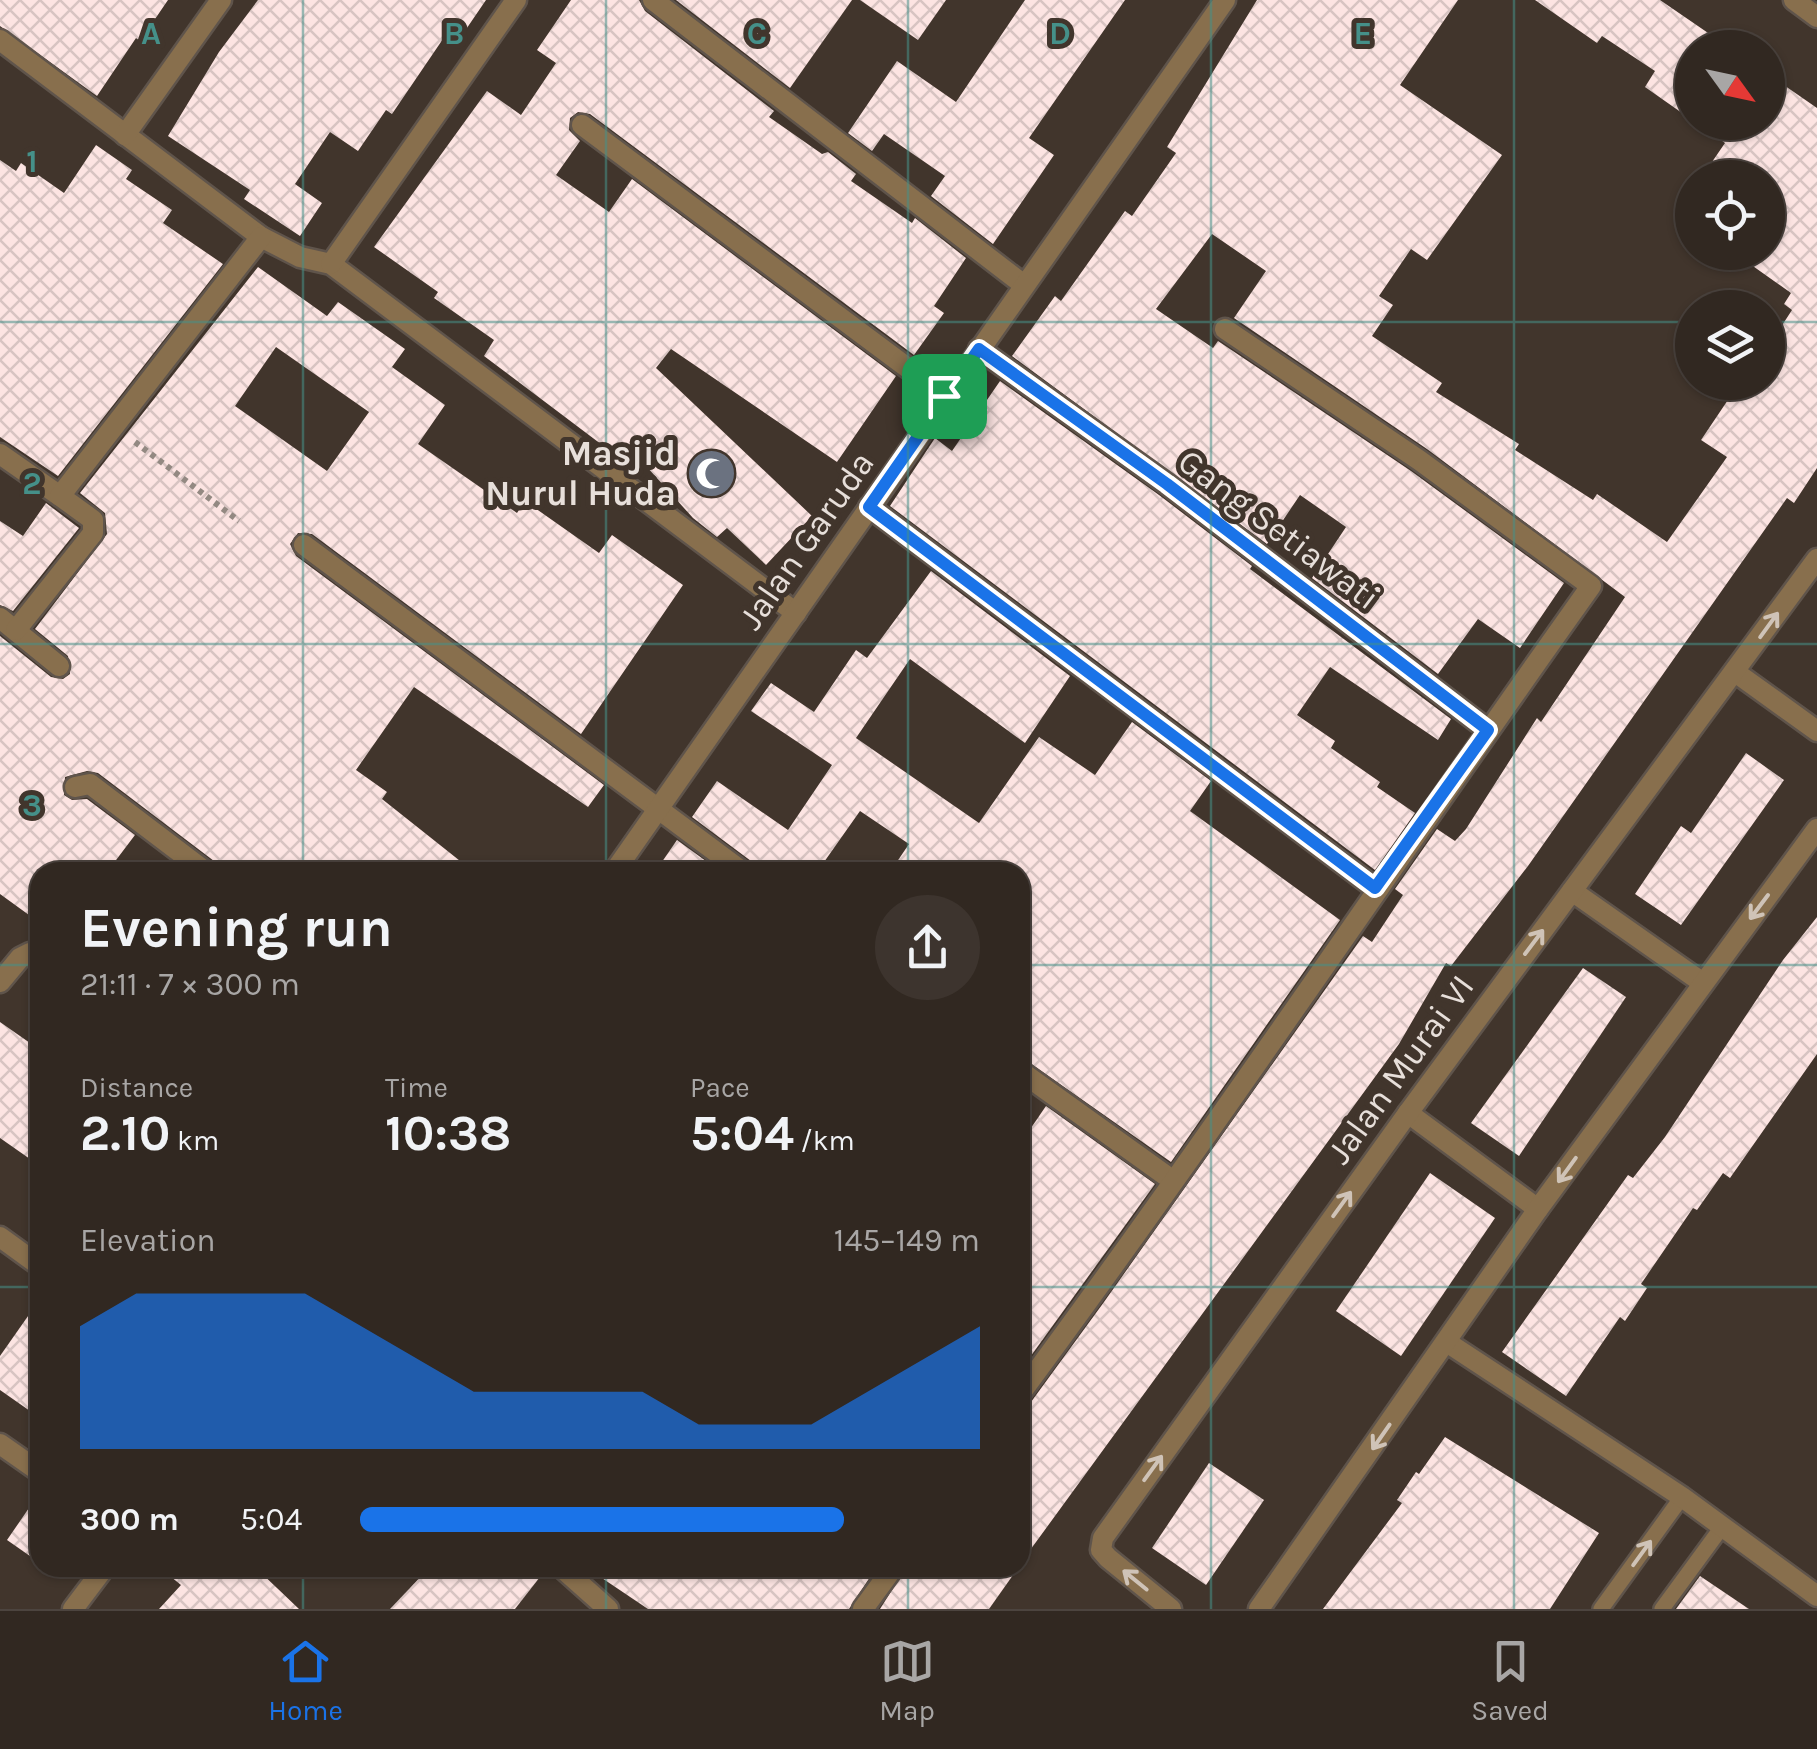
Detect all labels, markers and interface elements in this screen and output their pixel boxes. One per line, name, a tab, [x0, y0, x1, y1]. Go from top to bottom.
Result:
text: A	[141, 15, 161, 52]
text: B	[444, 15, 464, 52]
text: C	[747, 15, 767, 52]
text: D	[1049, 15, 1071, 52]
text: E	[1354, 15, 1372, 52]
north arrow	[1675, 30, 1785, 140]
map controls	[1675, 30, 1785, 400]
text: 1	[26, 143, 38, 180]
button: locate	[1675, 160, 1785, 270]
button: layers	[1675, 290, 1785, 400]
pin	[902, 354, 987, 439]
icon: arrive	[917, 369, 972, 424]
place label: Masjid Nurul Huda	[485, 433, 676, 514]
street label: Gang Setiawati	[1170, 440, 1387, 618]
street label: Jalan Garuda	[730, 444, 883, 637]
mosque icon: Masjid Nurul Huda	[685, 447, 737, 499]
text: 2	[22, 465, 42, 502]
one-way arrow	[1758, 612, 1779, 639]
text: 3	[22, 787, 42, 824]
one-way arrow	[1748, 893, 1769, 920]
button: share	[875, 895, 980, 1000]
text: Evening run	[80, 896, 393, 960]
one-way arrow	[1524, 929, 1545, 956]
text: 21:11 · 7 × 300 m	[80, 966, 300, 1003]
street label: Jalan Murai VI	[1318, 967, 1482, 1172]
text: Distance	[80, 1071, 193, 1104]
text: Time	[385, 1071, 448, 1104]
text: Pace	[690, 1071, 750, 1104]
text: 2.10	[80, 1104, 170, 1163]
text: 10:38	[385, 1104, 511, 1163]
text: 5:04	[690, 1104, 794, 1163]
text: km	[170, 1124, 219, 1157]
text: /km	[794, 1124, 855, 1157]
one-way arrow	[1556, 1156, 1577, 1183]
one-way arrow	[1331, 1191, 1352, 1219]
text: Elevation	[80, 1222, 215, 1259]
text: 145–149 m	[834, 1222, 980, 1259]
one-way arrow	[1371, 1422, 1392, 1450]
one-way arrow	[1142, 1455, 1163, 1483]
text: 300 m	[80, 1501, 179, 1538]
text: 5:04	[240, 1501, 302, 1538]
one-way arrow	[1631, 1540, 1652, 1567]
one-way arrow	[1123, 1569, 1149, 1591]
tab: Home	[268, 1634, 343, 1727]
tab: Map	[879, 1634, 935, 1727]
tab: Saved	[1471, 1634, 1549, 1727]

